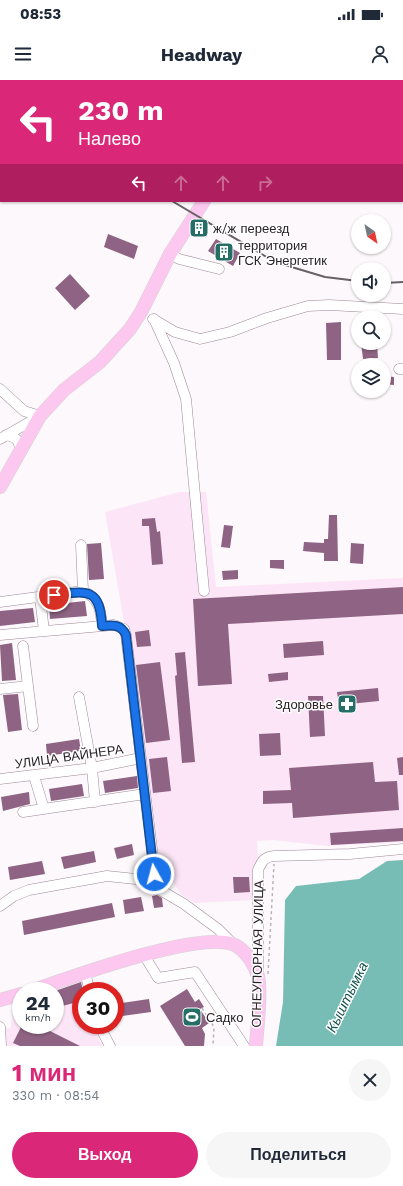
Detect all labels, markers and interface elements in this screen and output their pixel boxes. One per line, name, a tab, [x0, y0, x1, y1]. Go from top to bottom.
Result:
text: 08:53	[20, 5, 61, 23]
icon: menu	[12, 43, 34, 65]
icon: person	[369, 43, 391, 65]
text: Headway	[161, 44, 242, 65]
text: 230 m	[78, 94, 164, 127]
icon: left	[12, 96, 64, 148]
text: Налево	[78, 128, 141, 149]
icon: left	[128, 172, 150, 194]
icon: ahead	[170, 172, 192, 194]
icon: ahead	[212, 172, 234, 194]
icon: right	[254, 172, 276, 194]
north arrow	[351, 214, 391, 254]
map controls	[351, 214, 391, 398]
building icon: ж/ж переезд	[188, 217, 210, 239]
place label: ж/ж переезд	[213, 221, 290, 236]
place label: территория ГСК Энергетик	[238, 238, 327, 268]
building icon: территория ГСК Энергетик	[213, 241, 235, 263]
button: sound	[351, 262, 391, 302]
button: search	[351, 310, 391, 350]
button: layers	[351, 358, 391, 398]
pin	[37, 578, 71, 612]
icon: arrive	[43, 584, 65, 606]
pharmacy icon: Здоровье	[336, 693, 358, 715]
place label: Здоровье	[275, 697, 333, 712]
street label: УЛИЦА ВАЙНЕРА	[14, 741, 125, 772]
position arrow	[133, 853, 175, 895]
street label: ОГНЕУПОРНАЯ УЛИЦА	[249, 880, 266, 1028]
water label: Кыштымка	[323, 959, 371, 1035]
speed limit sign: 30	[72, 982, 124, 1034]
text: 24	[26, 991, 50, 1015]
sports icon: Садко	[181, 1006, 203, 1028]
place label: Садко	[206, 1010, 243, 1025]
text: km/h	[25, 1012, 51, 1023]
text: 1 мин	[12, 1059, 76, 1087]
button: close	[349, 1059, 391, 1101]
text: 330 m · 08:54	[12, 1088, 99, 1103]
button: Выход	[12, 1132, 198, 1178]
button: Поделиться	[206, 1132, 391, 1178]

